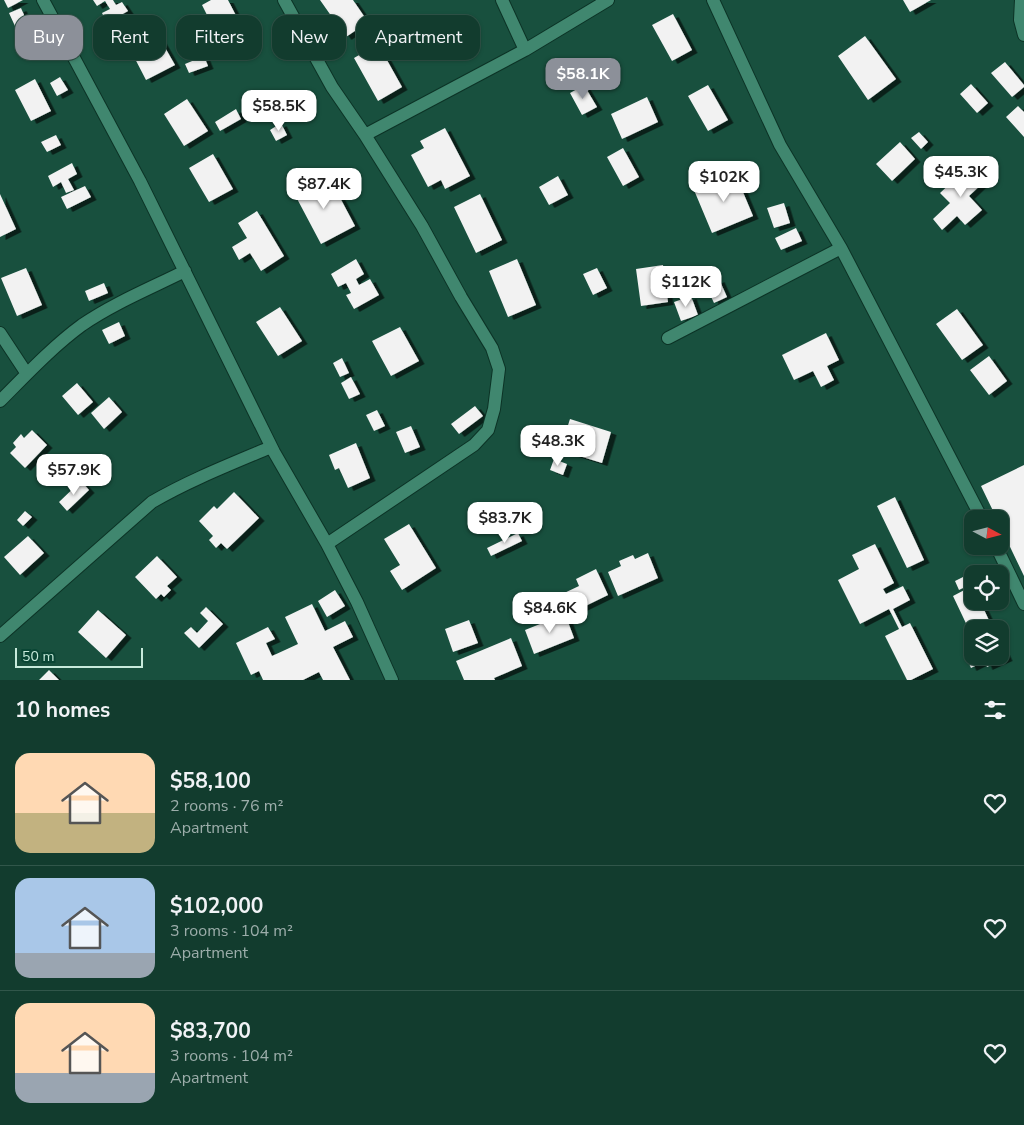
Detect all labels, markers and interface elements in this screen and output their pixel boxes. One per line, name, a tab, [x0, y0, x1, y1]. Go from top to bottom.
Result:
chip: Buy	[15, 15, 83, 60]
chip: Rent	[93, 15, 166, 60]
chip: Filters	[176, 15, 262, 60]
chip: New	[272, 15, 346, 60]
chip: Apartment	[356, 15, 480, 60]
pin: $58.1K	[542, 58, 624, 100]
text: $58.1K	[557, 63, 610, 85]
pin: $58.5K	[238, 90, 320, 132]
text: $58.5K	[253, 95, 306, 117]
pin: $45.3K	[920, 156, 1002, 198]
pin: $102K	[689, 160, 759, 203]
text: $45.3K	[935, 161, 988, 183]
text: $102K	[699, 166, 749, 188]
pin: $87.4K	[283, 168, 365, 210]
text: $87.4K	[298, 173, 351, 195]
pin: $112K	[651, 266, 721, 308]
text: $112K	[661, 271, 711, 293]
pin: $48.3K	[517, 424, 599, 467]
text: $48.3K	[532, 430, 585, 452]
pin: $57.9K	[33, 454, 115, 496]
text: $57.9K	[48, 459, 101, 481]
pin: $83.7K	[464, 502, 546, 544]
text: $83.7K	[479, 507, 532, 529]
north arrow	[964, 510, 1009, 555]
map controls	[964, 510, 1009, 665]
button: locate	[964, 565, 1009, 610]
pin: $84.6K	[509, 592, 591, 634]
text: $84.6K	[524, 597, 577, 619]
button: layers	[964, 620, 1009, 665]
scale bar	[15, 645, 142, 668]
text: 50 m	[22, 647, 54, 666]
text: 10 homes	[15, 696, 110, 724]
icon: filters	[981, 696, 1009, 724]
text: $58,100	[170, 767, 251, 795]
icon: home	[55, 773, 115, 833]
icon: heart	[981, 789, 1009, 817]
text: 2 rooms · 76 m²	[170, 795, 283, 817]
text: Apartment	[170, 817, 248, 839]
text: $102,000	[170, 892, 263, 920]
icon: home	[55, 898, 115, 958]
icon: heart	[981, 914, 1009, 942]
text: 3 rooms · 104 m²	[170, 920, 293, 942]
text: Apartment	[170, 942, 248, 964]
text: $83,700	[170, 1017, 251, 1045]
icon: home	[55, 1023, 115, 1083]
icon: heart	[981, 1039, 1009, 1067]
text: 3 rooms · 104 m²	[170, 1045, 293, 1067]
text: Apartment	[170, 1067, 248, 1089]

